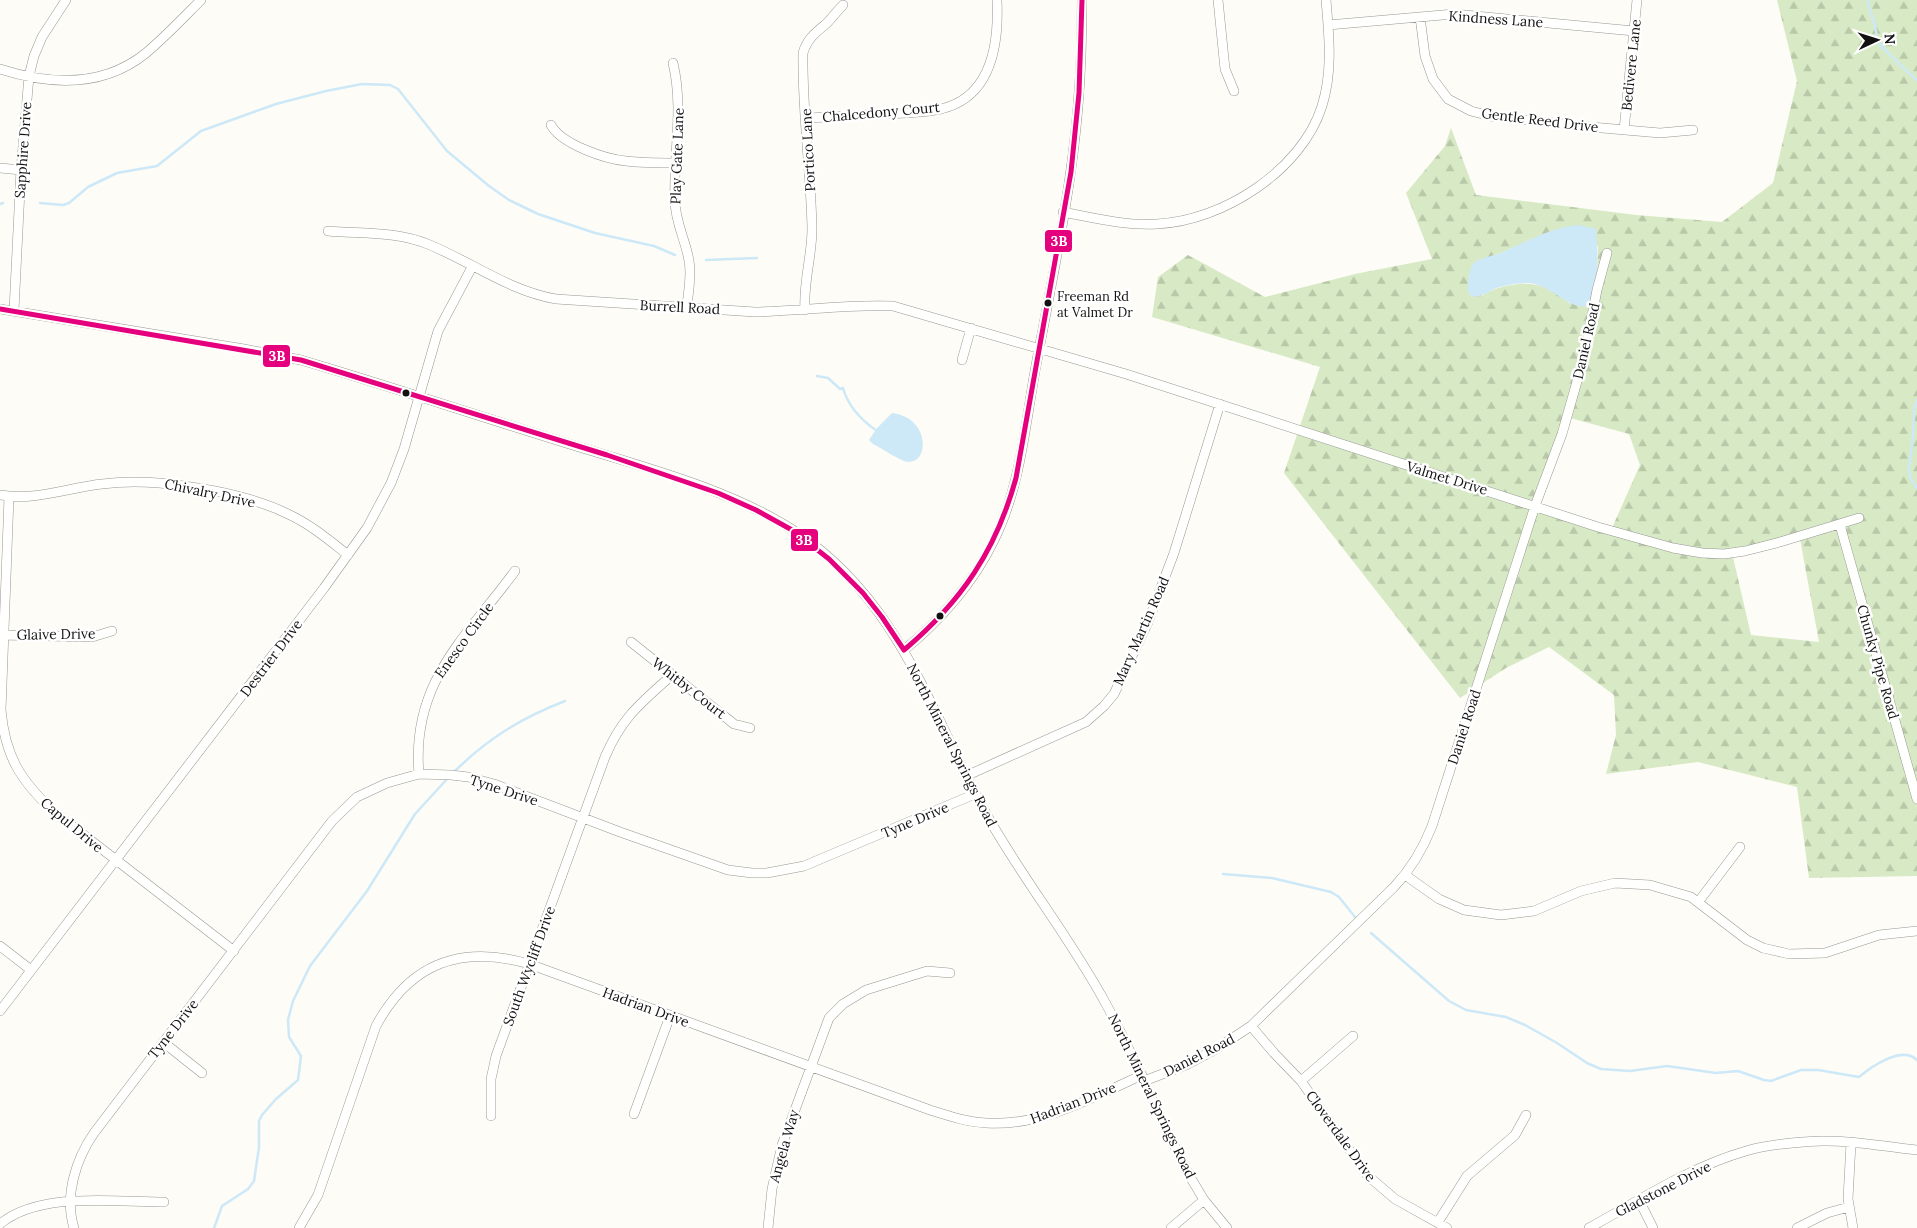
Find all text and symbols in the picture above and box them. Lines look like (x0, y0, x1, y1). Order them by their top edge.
street label: Kindness Lane (1448, 7, 1544, 31)
north arrow (1852, 15, 1902, 65)
street label: Bedivere Lane (1617, 18, 1645, 112)
text: N (1881, 33, 1899, 45)
street label: Chalcedony Court (821, 98, 941, 126)
street label: Sapphire Drive (11, 101, 35, 199)
street label: Gentle Reed Drive (1480, 104, 1600, 136)
street label: Play Gate Lane (666, 107, 688, 205)
street label: Portico Lane (797, 108, 819, 192)
line badge: 3B (1044, 229, 1073, 253)
text: 3B (1050, 232, 1068, 250)
place label: Freeman Rd at Valmet Dr (1057, 288, 1133, 321)
street label: Burrell Road (639, 296, 721, 318)
marker: Freeman Rd at Valmet Dr (1043, 298, 1053, 308)
street label: Daniel Road (1569, 301, 1603, 381)
line badge: 3B (262, 344, 291, 368)
text: 3B (268, 347, 286, 365)
unlabelled marker (401, 388, 411, 398)
street label: Valmet Drive (1403, 457, 1490, 499)
street label: Chivalry Drive (163, 475, 257, 511)
line badge: 3B (790, 528, 819, 552)
text: 3B (795, 531, 813, 549)
street label: Mary Martin Road (1109, 574, 1173, 688)
street label: Enesco Circle (431, 598, 498, 681)
street label: Chunky Pipe Road (1853, 603, 1903, 721)
unlabelled marker (935, 611, 945, 621)
street label: Destrier Drive (236, 615, 306, 700)
street label: Glaive Drive (16, 624, 96, 644)
street label: Whitby Court (648, 653, 730, 723)
street label: North Mineral Springs Road (903, 660, 1001, 830)
street label: Daniel Road (1443, 687, 1485, 767)
street label: Tyne Drive (467, 770, 541, 810)
street label: Capul Drive (37, 794, 107, 857)
street label: Tyne Drive (879, 798, 952, 842)
street label: South Wycliff Drive (499, 903, 559, 1028)
street label: Hadrian Drive (600, 983, 692, 1031)
street label: Tyne Drive (144, 995, 202, 1063)
street label: North Mineral Springs Road (1104, 1011, 1200, 1181)
street label: Daniel Road (1160, 1029, 1238, 1081)
street label: Hadrian Drive (1027, 1078, 1119, 1128)
street label: Cloverdale Drive (1302, 1087, 1380, 1185)
street label: Angela Way (765, 1107, 803, 1186)
street label: Gladstone Drive (1612, 1157, 1714, 1221)

